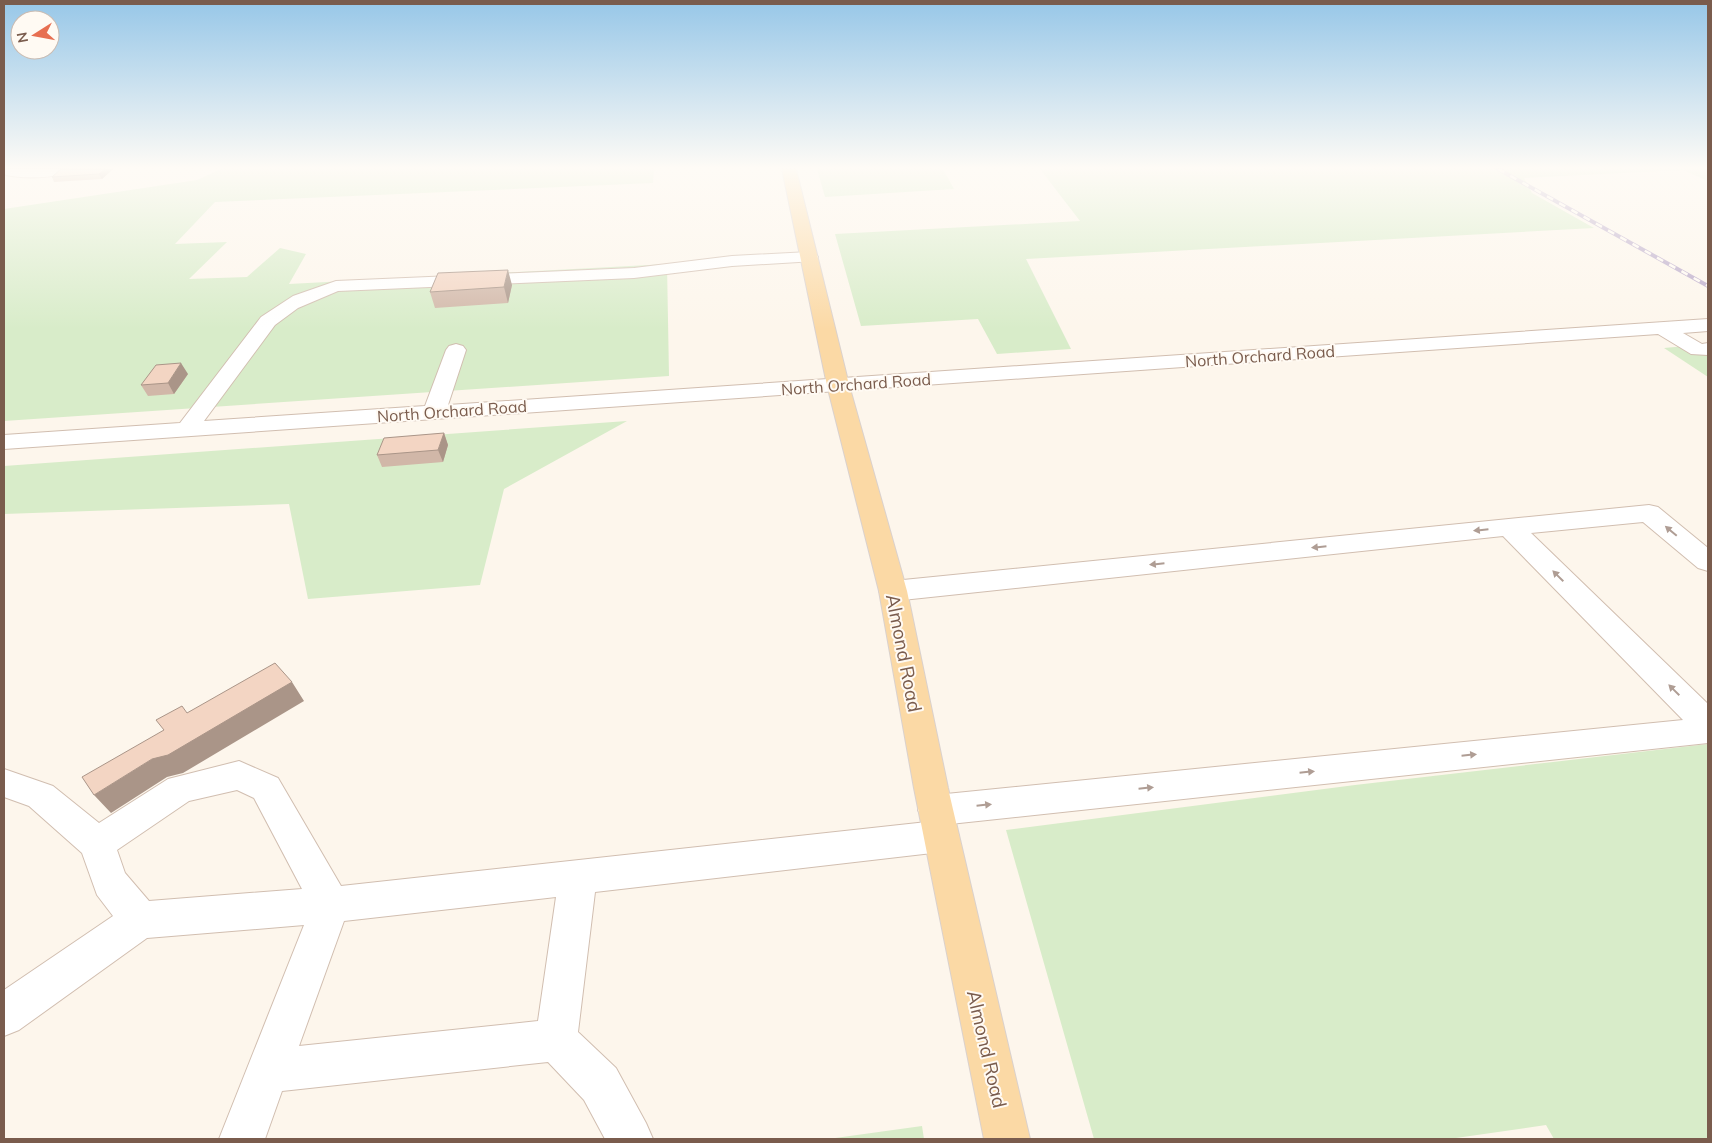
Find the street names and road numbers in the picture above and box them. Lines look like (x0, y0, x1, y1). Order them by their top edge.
street label: North Orchard Road (1184, 341, 1336, 371)
street label: North Orchard Road (780, 369, 932, 399)
street label: North Orchard Road (376, 396, 528, 426)
street label: Almond Road (881, 592, 927, 714)
street label: Almond Road (962, 988, 1012, 1110)

